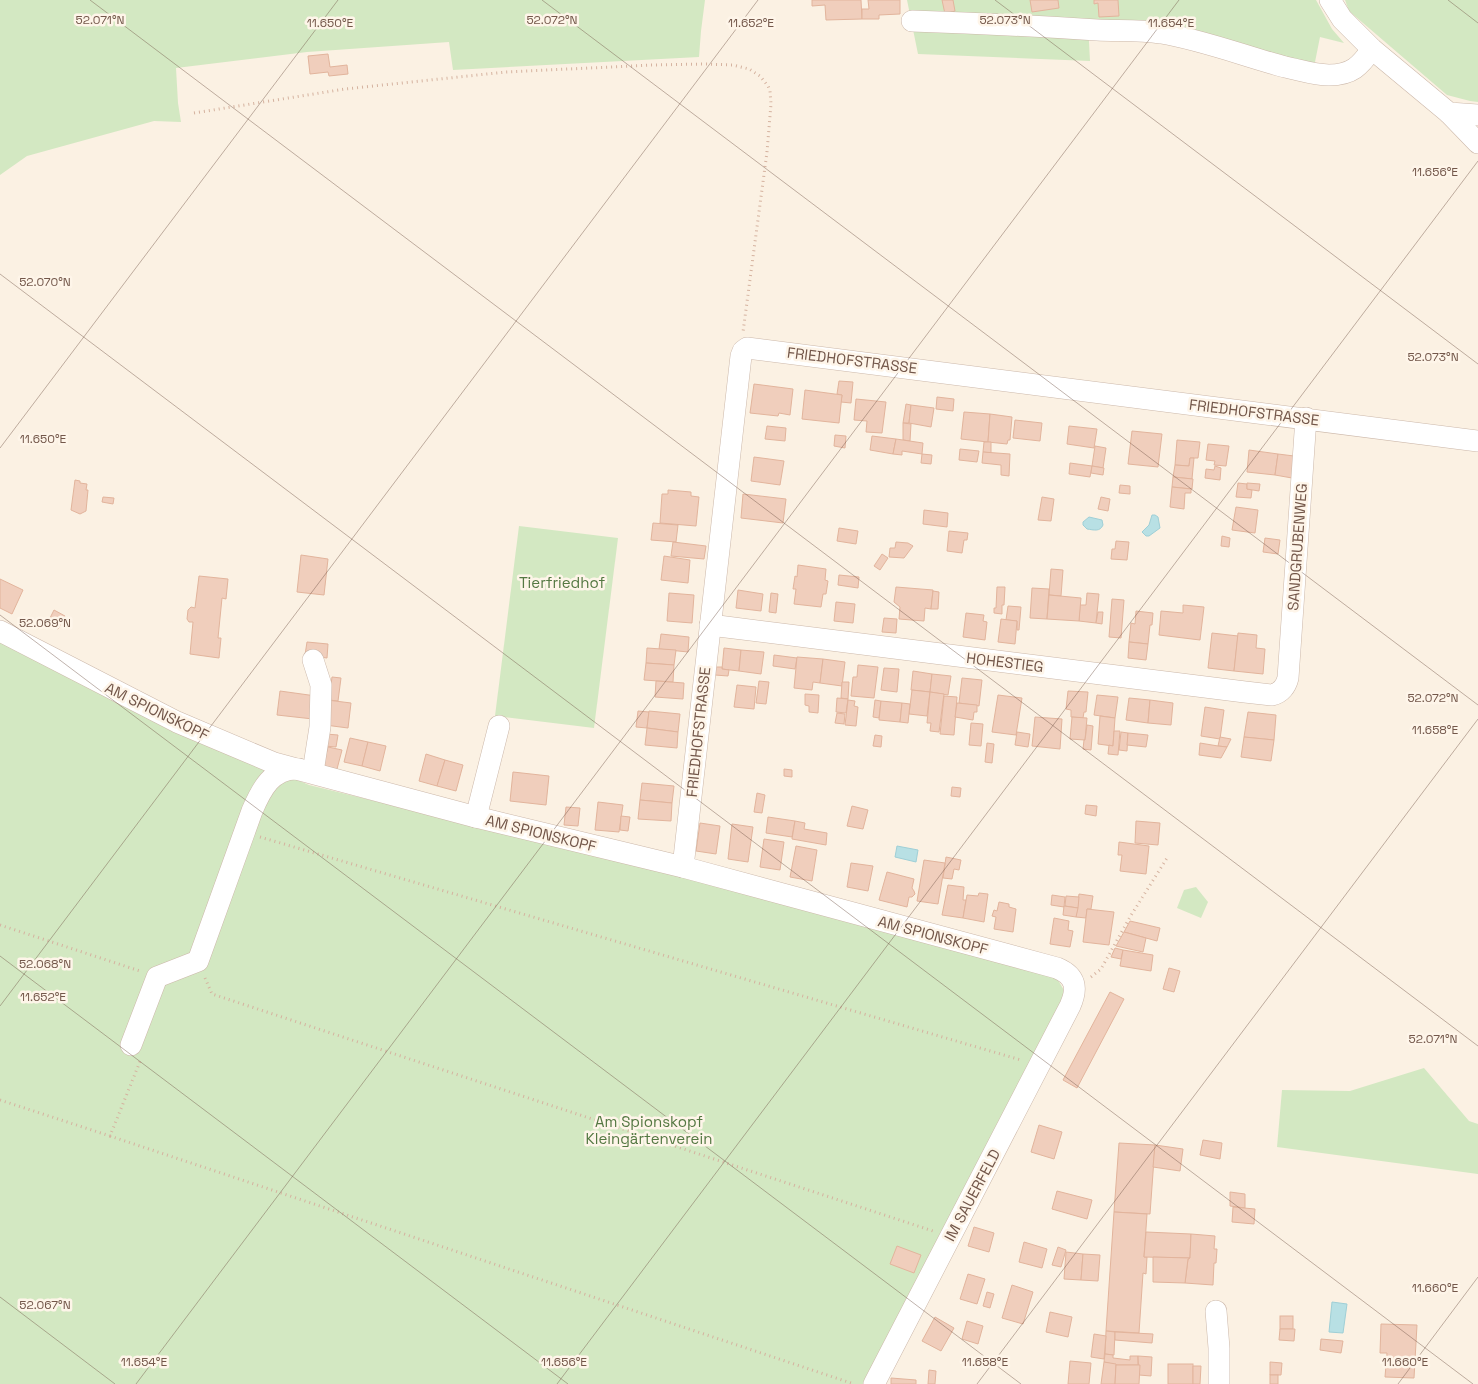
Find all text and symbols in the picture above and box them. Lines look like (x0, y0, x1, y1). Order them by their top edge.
text: 52.071°N (76, 12, 124, 28)
text: 52.072°N (526, 12, 578, 28)
text: 52.073°N (979, 12, 1031, 28)
text: 11.650°E (307, 15, 353, 31)
text: 11.652°E (728, 15, 774, 31)
text: 11.654°E (1148, 15, 1194, 31)
text: 11.656°E (1412, 164, 1458, 180)
text: 52.070°N (19, 274, 71, 290)
street label: FRIEDHOFSTRASSE (786, 343, 918, 377)
text: 52.073°N (1407, 349, 1459, 365)
street label: FRIEDHOFSTRASSE (1188, 395, 1320, 429)
text: 11.650°E (20, 431, 66, 447)
street label: SANDGRUBENWEG (1283, 483, 1311, 611)
park label: Tierfriedhof (519, 573, 605, 592)
text: 52.069°N (19, 615, 71, 631)
street label: HOHESTIEG (965, 648, 1045, 676)
street label: FRIEDHOFSTRASSE (682, 666, 714, 798)
street label: AM SPIONSKOPF (102, 678, 212, 744)
text: 52.072°N (1407, 690, 1459, 706)
text: 11.658°E (1412, 722, 1458, 738)
street label: AM SPIONSKOPF (484, 810, 598, 856)
street label: AM SPIONSKOPF (876, 911, 990, 959)
text: 52.068°N (19, 956, 71, 972)
text: 11.652°E (20, 989, 66, 1005)
text: 52.071°N (1409, 1031, 1457, 1047)
park label: Am Spionskopf Kleingärtenverein (586, 1112, 712, 1148)
street label: IM SAUERFELD (940, 1146, 1004, 1244)
text: 11.660°E (1412, 1280, 1459, 1296)
text: 52.067°N (19, 1297, 71, 1313)
text: 11.654°E (121, 1354, 167, 1370)
text: 11.656°E (541, 1354, 587, 1370)
text: 11.658°E (962, 1354, 1008, 1370)
text: 11.660°E (1382, 1354, 1429, 1370)

